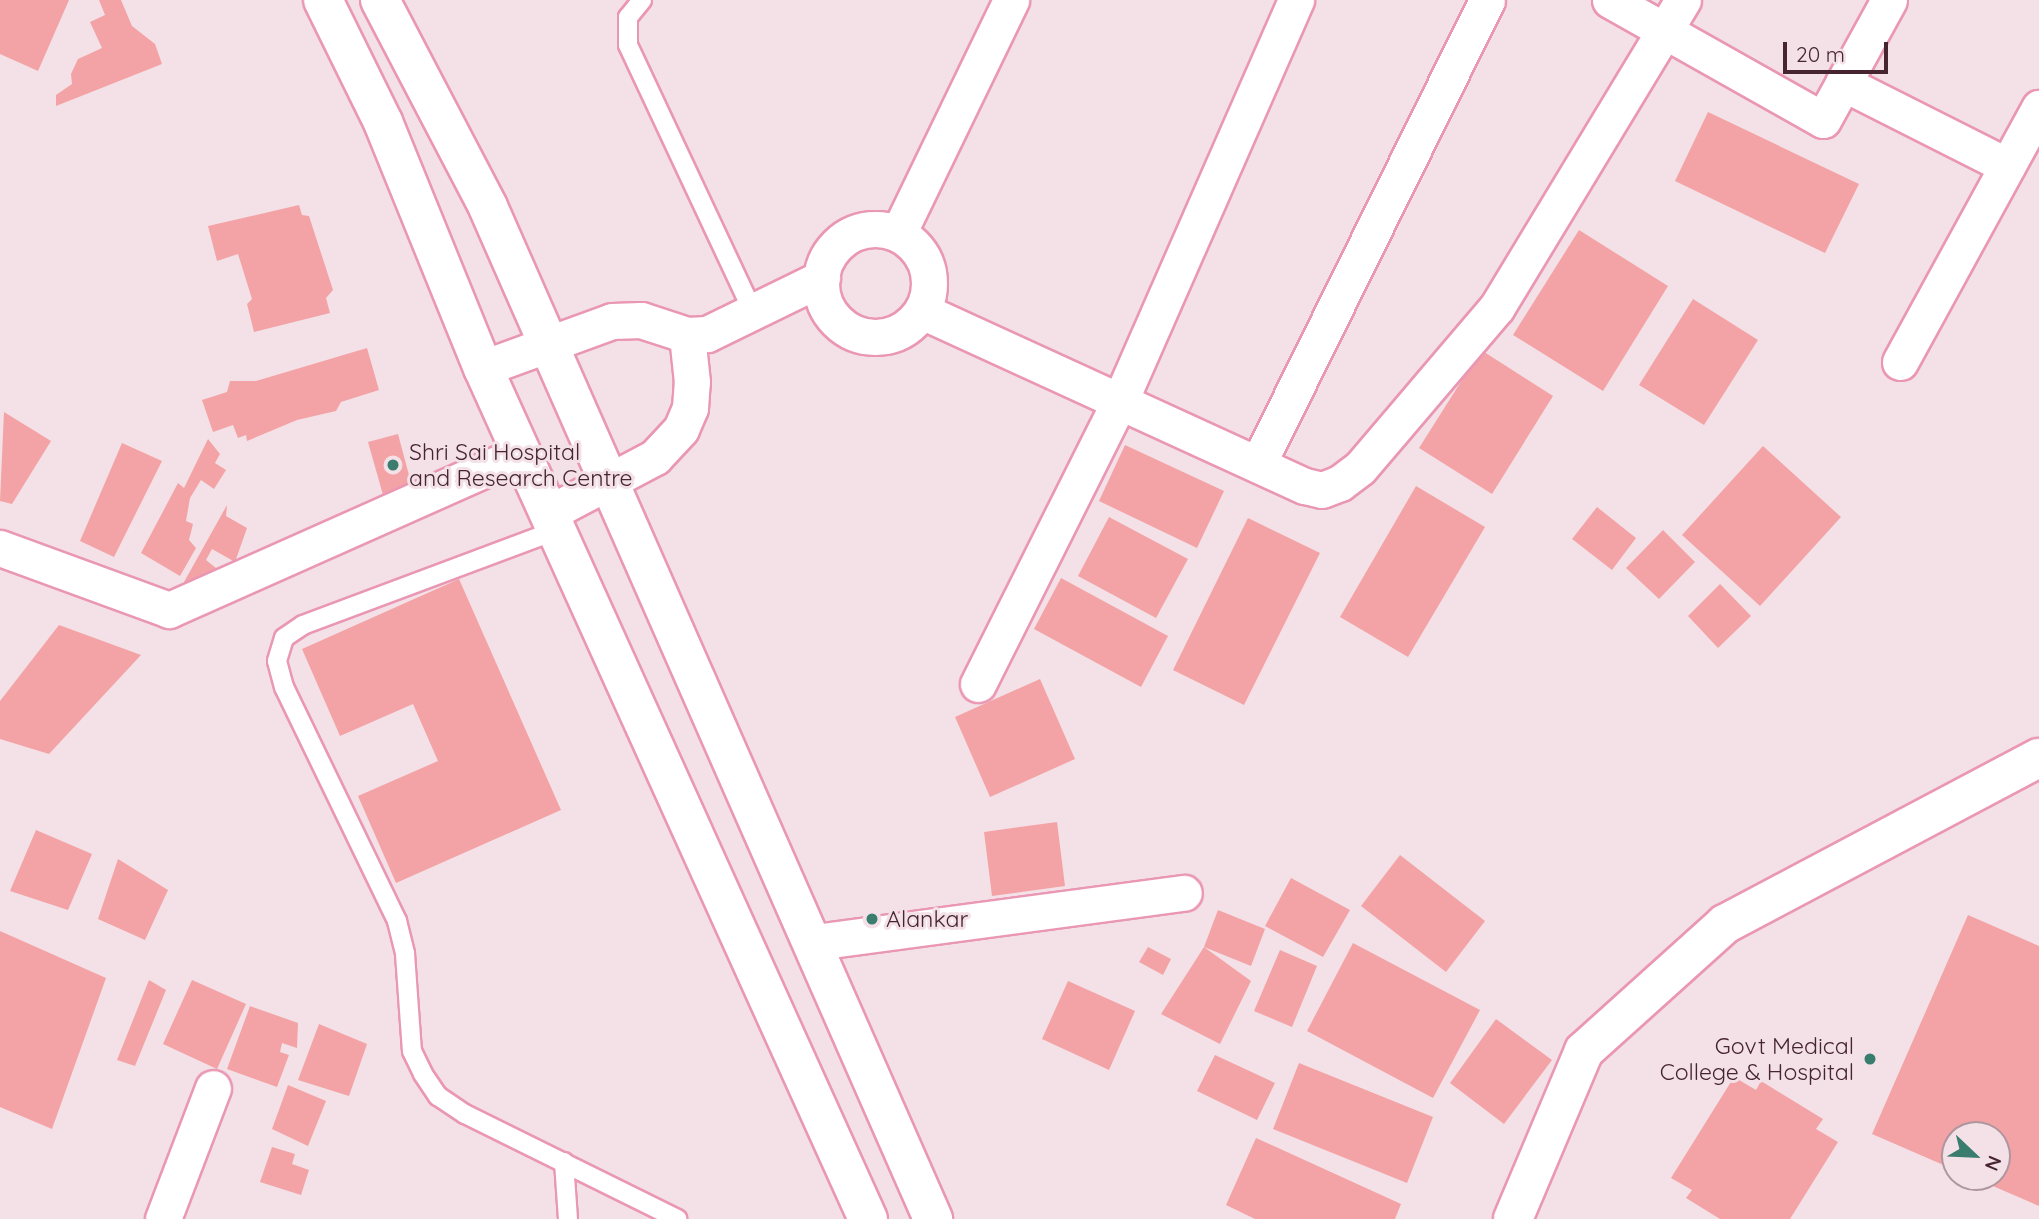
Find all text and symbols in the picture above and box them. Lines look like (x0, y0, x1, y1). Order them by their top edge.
scale bar (1787, 28, 1892, 72)
text: 20 m (1796, 41, 1845, 67)
place label: Shri Sai Hospital and Research Centre (409, 438, 633, 492)
marker: Shri Sai Hospital and Research Centre (383, 455, 403, 475)
place label: Alankar (886, 905, 968, 933)
marker: Alankar (864, 911, 880, 927)
place label: Govt Medical College & Hospital (1660, 1032, 1854, 1086)
marker: Govt Medical College & Hospital (1860, 1049, 1880, 1069)
north arrow (1941, 1121, 2011, 1191)
text: N (1980, 1152, 2007, 1175)

